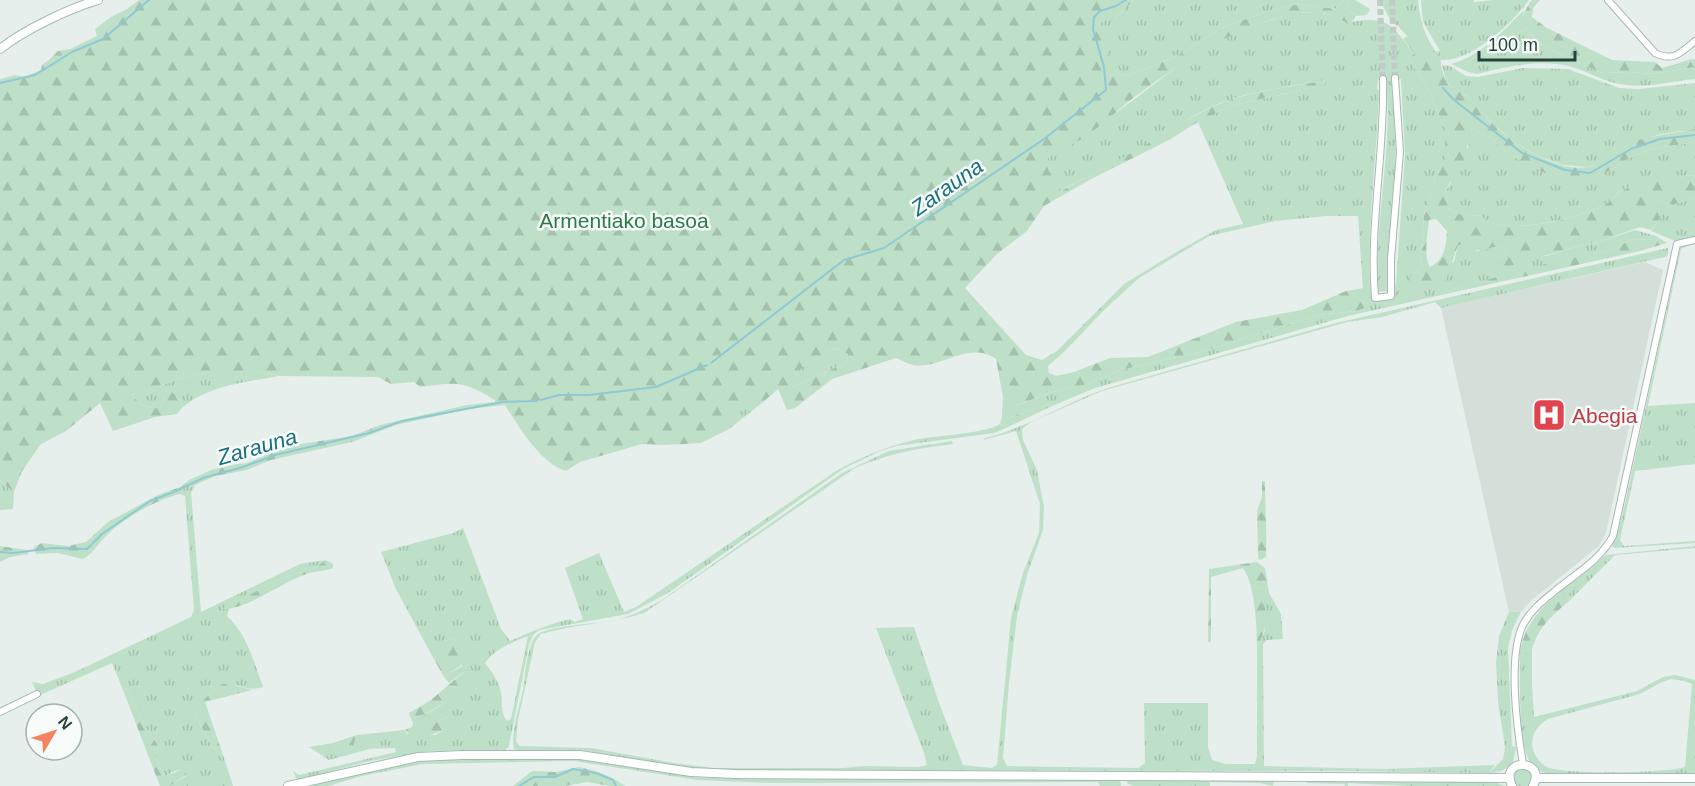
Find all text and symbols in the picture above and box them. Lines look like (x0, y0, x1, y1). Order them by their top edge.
scale bar (1479, 24, 1575, 62)
text: 100 m (1488, 35, 1538, 55)
water label: Zarauna (905, 153, 988, 221)
park label: Armentiako basoa (539, 209, 709, 232)
hospital icon: Abegia (1531, 397, 1567, 433)
place label: Abegia (1572, 404, 1638, 427)
water label: Zarauna (213, 424, 300, 471)
north arrow (24, 702, 84, 762)
text: N (55, 713, 76, 733)

